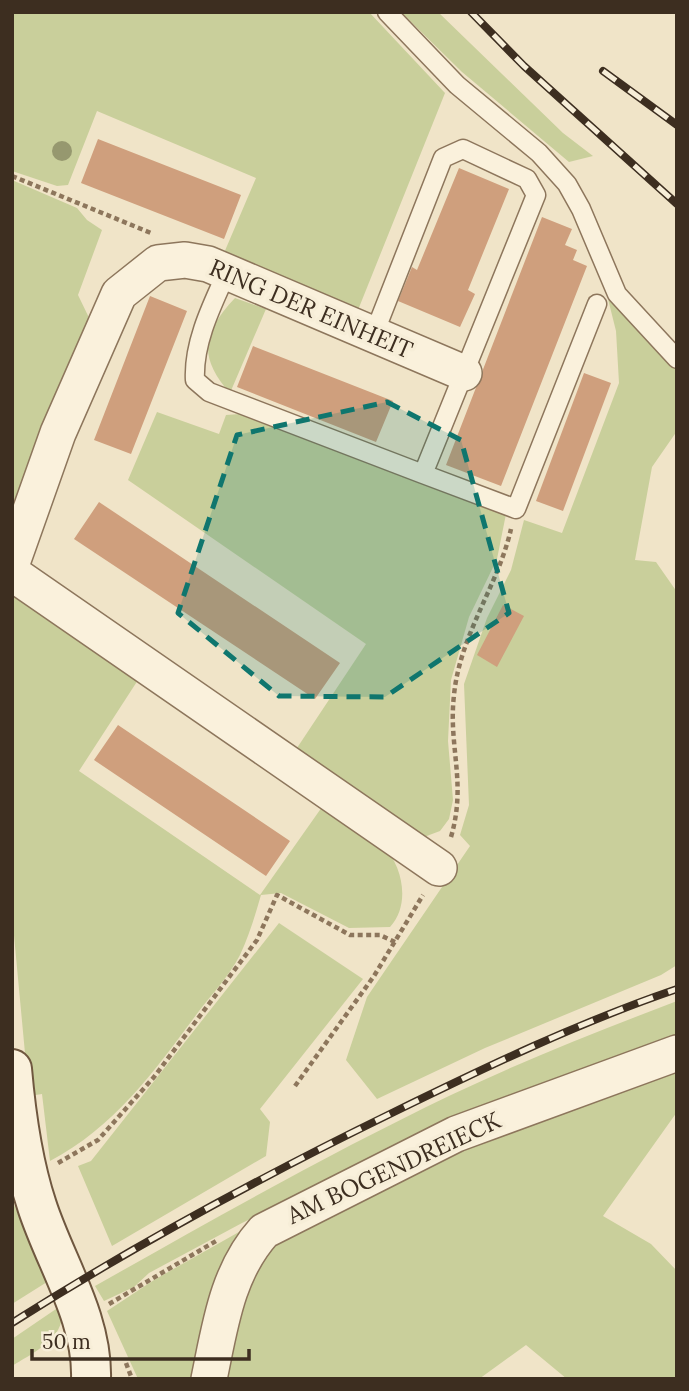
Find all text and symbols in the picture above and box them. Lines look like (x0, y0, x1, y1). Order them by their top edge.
street label: RING DER EINHEIT (205, 252, 418, 365)
street label: AM BOGENDREIECK (281, 1104, 506, 1231)
scale bar (32, 1318, 248, 1362)
text: 50 m (42, 1328, 91, 1355)

